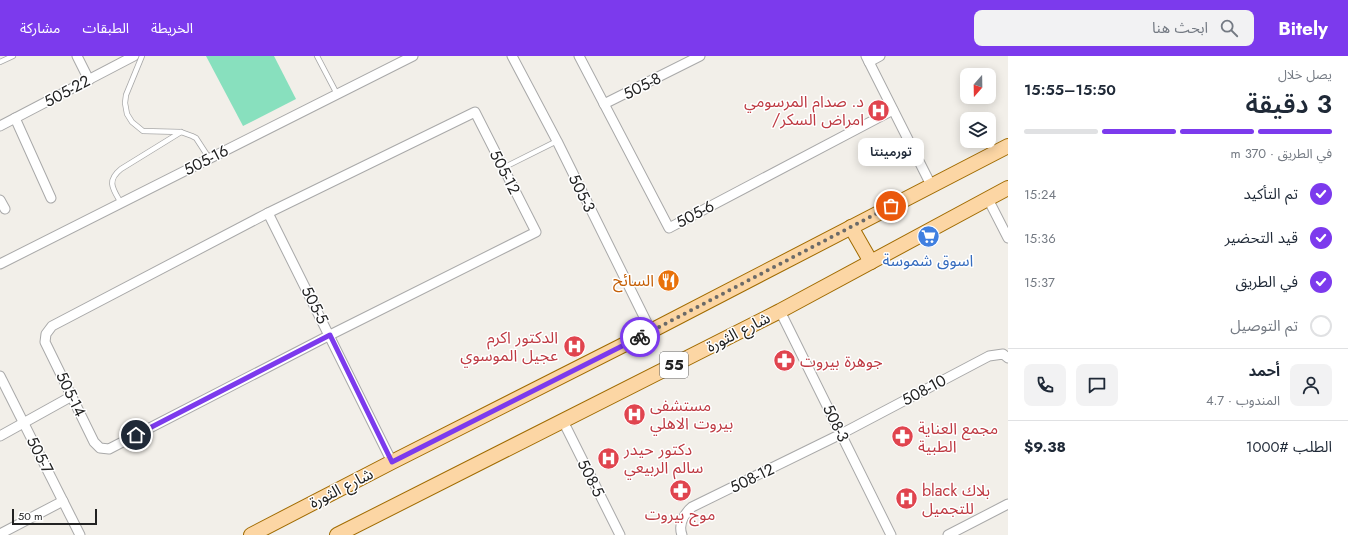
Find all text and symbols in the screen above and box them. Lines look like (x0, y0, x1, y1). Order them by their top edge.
search box (974, 10, 1254, 46)
text: Bitely (1278, 15, 1328, 42)
text: ابحث هنا (1152, 17, 1208, 39)
icon: search (1218, 17, 1240, 39)
text: مشاركة (20, 18, 60, 38)
text: الطبقات (82, 18, 129, 38)
text: الخريطة (151, 18, 193, 38)
text: يصل خلال (1278, 65, 1332, 84)
street label: 505-8 (619, 67, 665, 105)
north arrow (960, 68, 996, 104)
map controls (960, 68, 996, 148)
street label: 505-22 (40, 69, 94, 113)
text: 15:50–15:55 (1024, 79, 1116, 101)
text: 3 دقيقة (1246, 85, 1332, 123)
place label: د. صدام المرسومي /امراض السكر (744, 90, 864, 131)
hospital icon: د. صدام المرسومي /امراض السكر (866, 97, 892, 123)
button: layers (960, 112, 996, 148)
callout: تورمينتا (858, 138, 924, 166)
street label: 505-16 (180, 139, 232, 181)
text: تورمينتا (870, 142, 912, 161)
text: في الطريق · 370 m (1231, 144, 1332, 163)
street label: 505-12 (484, 146, 526, 198)
street label: 505-3 (563, 170, 601, 216)
text: تم التأكيد (1243, 183, 1298, 205)
icon: check (1310, 183, 1332, 205)
text: 15:24 (1024, 185, 1056, 204)
pin (874, 189, 908, 223)
street label: 505-6 (672, 194, 718, 234)
icon: bag (880, 195, 902, 217)
supermarket icon: اسوق شموسة (915, 223, 941, 249)
text: قيد التحضير (1225, 227, 1298, 249)
icon: check (1310, 227, 1332, 249)
text: 15:36 (1024, 229, 1056, 248)
place label: اسوق شموسة (883, 249, 973, 272)
restaurant icon: السائح (656, 267, 682, 293)
place label: السائح (613, 269, 654, 293)
text: في الطريق (1236, 271, 1298, 293)
icon: check (1310, 271, 1332, 293)
text: 15:37 (1024, 273, 1055, 292)
street label: 505-5 (296, 282, 334, 328)
street label: شارع الثورة (702, 306, 774, 359)
text: تم التوصيل (1230, 315, 1298, 337)
courier (620, 317, 660, 357)
place label: الدكتور اكرم عجيل الموسوي (460, 326, 558, 367)
icon: bike (629, 326, 651, 348)
hospital icon: الدكتور اكرم عجيل الموسوي (561, 333, 587, 359)
pharmacy icon: جوهرة بيروت (771, 348, 797, 374)
place label: جوهرة بيروت (800, 350, 883, 373)
road number: 55 (660, 352, 688, 378)
text: أحمد (1249, 360, 1280, 382)
button: phone (1024, 364, 1066, 406)
button: chat (1076, 364, 1118, 406)
button: person (1290, 364, 1332, 406)
street label: 505-14 (50, 368, 92, 420)
street label: 508-10 (898, 369, 950, 411)
text: المندوب · 4.7 (1206, 391, 1280, 410)
place label: مستشفى بيروت الاهلي (650, 394, 733, 435)
street label: 508-3 (817, 400, 855, 446)
hospital icon: مستشفى بيروت الاهلي (621, 401, 647, 427)
place label: مجمع العناية الطبية (918, 417, 998, 458)
pin (119, 418, 153, 452)
icon: home (125, 424, 147, 446)
pharmacy icon: مجمع العناية الطبية (890, 424, 916, 450)
street label: 505-7 (21, 432, 59, 478)
text: $9.38 (1024, 436, 1066, 458)
text: الطلب #1000 (1246, 436, 1332, 458)
place label: دكتور حيدر سالم الربيعي (623, 438, 703, 480)
hospital icon: دكتور حيدر سالم الربيعي (595, 445, 621, 471)
street label: 508-5 (572, 455, 610, 501)
street label: 508-12 (726, 457, 778, 499)
street label: شارع الثورة (305, 462, 377, 515)
pharmacy icon: موج بيروت (667, 478, 693, 504)
place label: black بلاك للتجميل (922, 479, 990, 520)
hospital icon: black بلاك للتجميل (894, 486, 920, 512)
place label: موج بيروت (645, 503, 715, 527)
scale bar (12, 507, 97, 526)
text: 50 m (18, 508, 43, 524)

